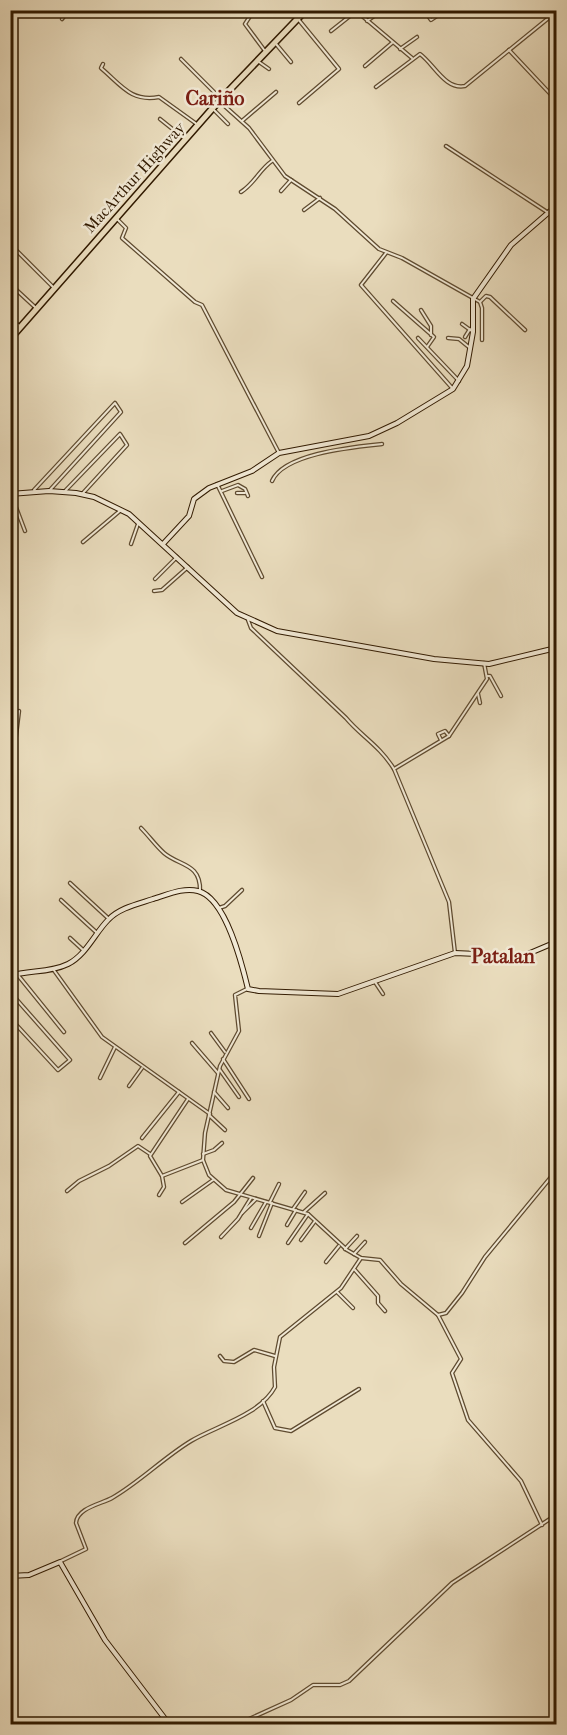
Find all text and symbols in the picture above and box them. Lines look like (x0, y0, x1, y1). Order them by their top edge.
district label: Cariño (186, 87, 244, 110)
street label: MacArthur Highway (80, 118, 189, 236)
district label: Patalan (471, 945, 535, 968)

